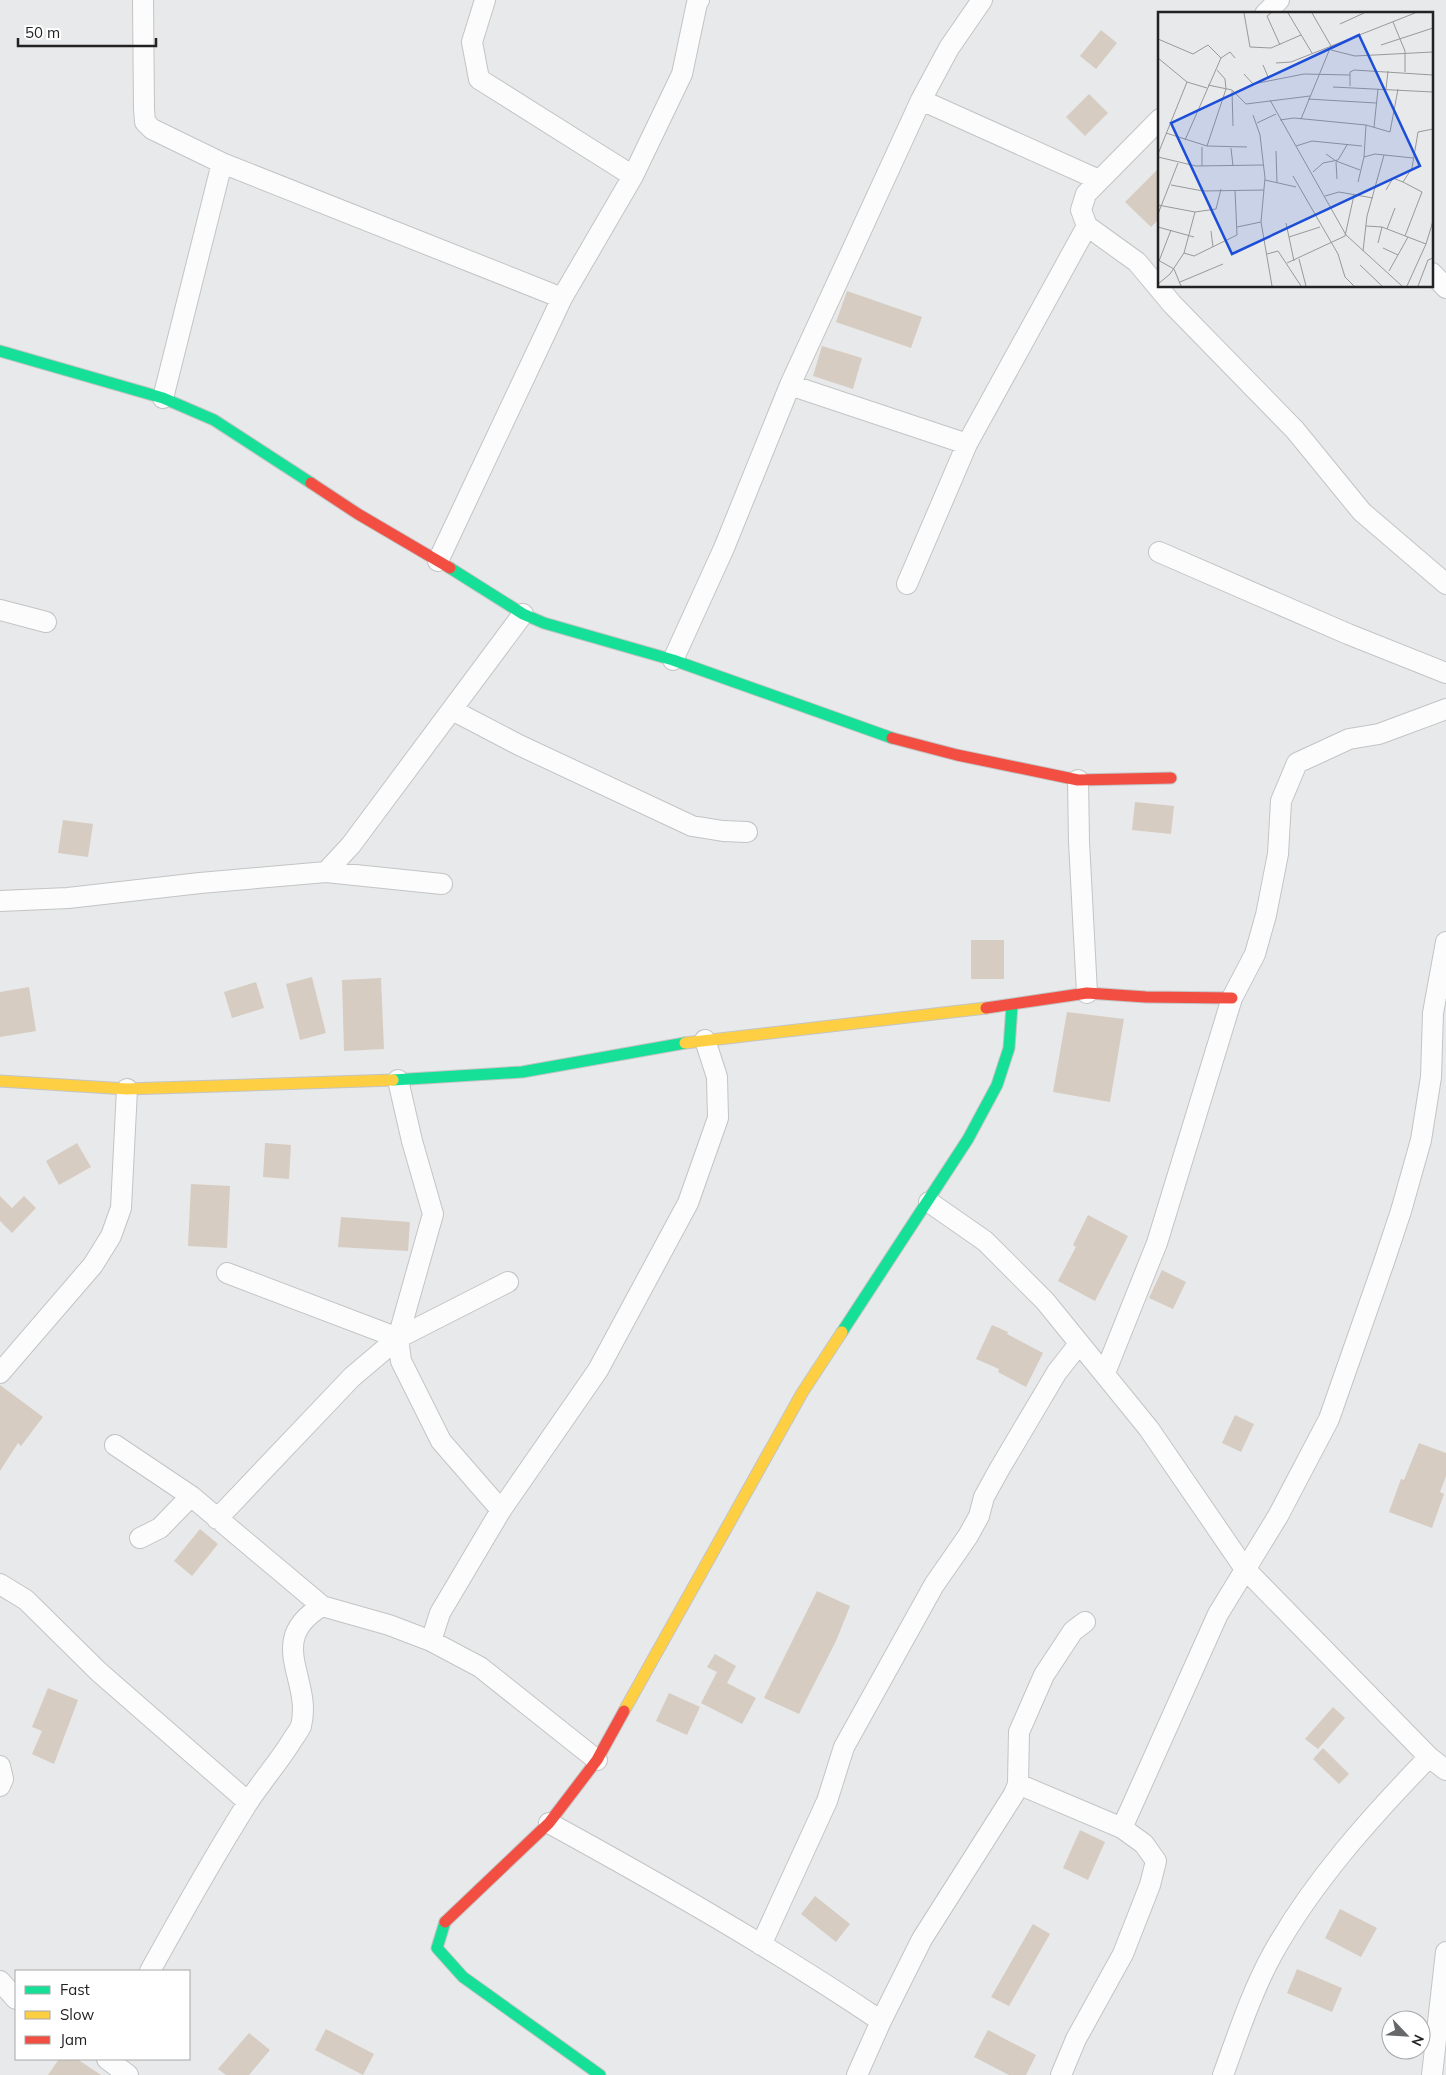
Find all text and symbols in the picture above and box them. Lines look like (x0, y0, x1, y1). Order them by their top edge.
inset map (1158, 12, 1434, 288)
scale bar (18, 15, 155, 47)
text: 50 m (25, 23, 60, 42)
legend (15, 1970, 190, 2060)
text: Fast (60, 1980, 90, 1999)
text: Slow (60, 2005, 94, 2024)
north arrow (1381, 2010, 1431, 2060)
text: Jam (60, 2030, 87, 2049)
text: N (1407, 2032, 1428, 2049)

